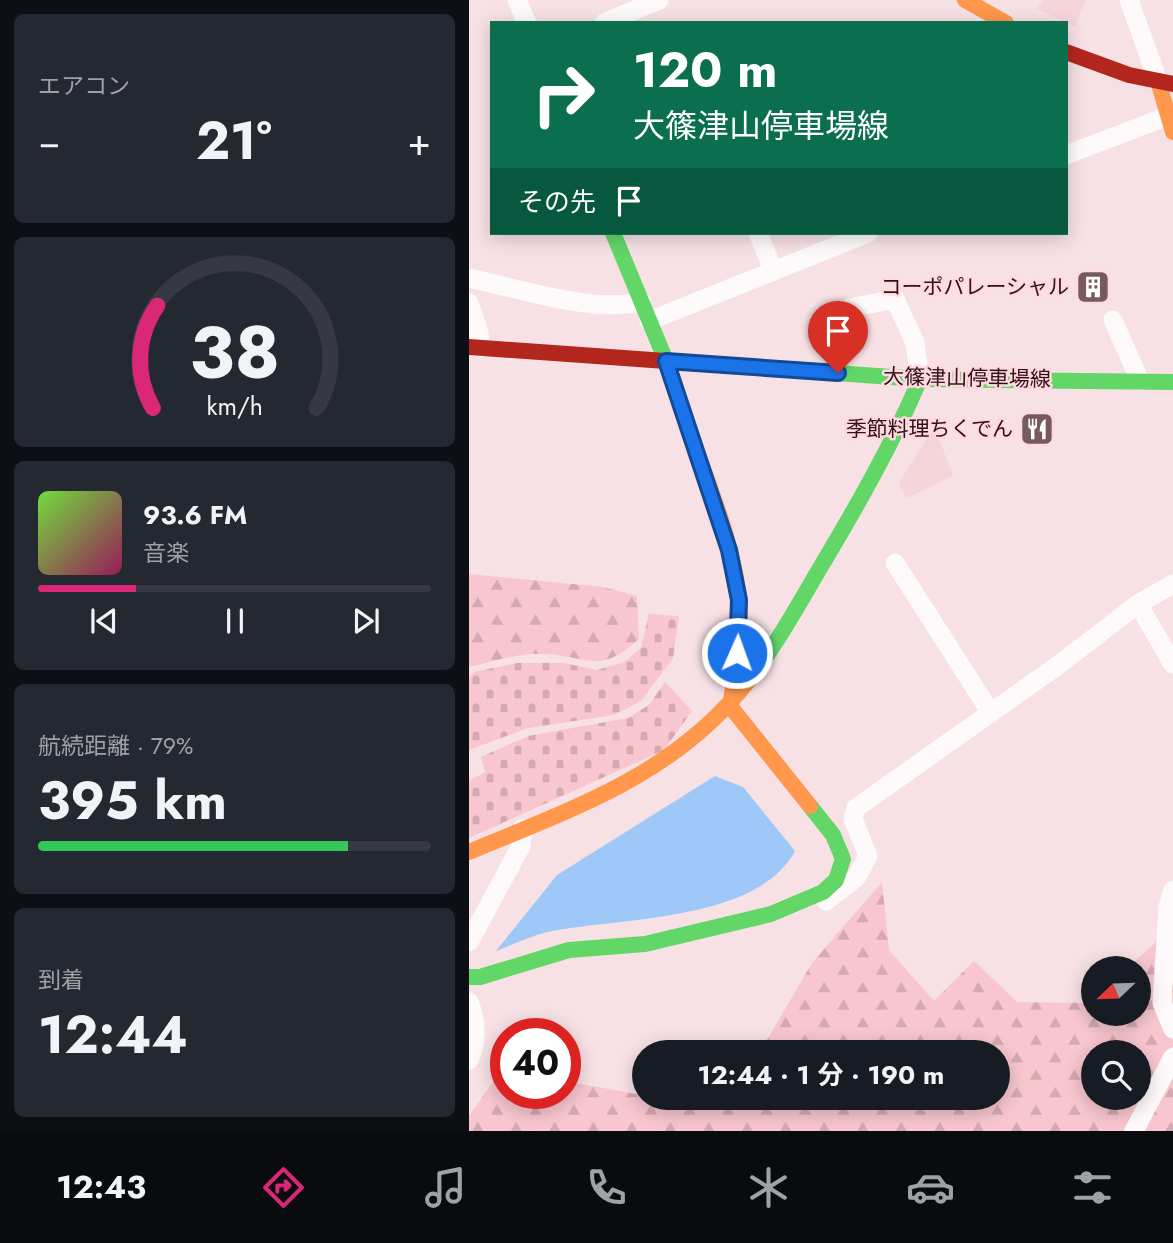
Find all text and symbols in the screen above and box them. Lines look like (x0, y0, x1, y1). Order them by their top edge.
text: 120 m (633, 35, 777, 105)
icon: right (518, 49, 609, 140)
text: エアコン (38, 69, 130, 103)
text: 21° (196, 103, 272, 179)
text: 大篠津山停車場線 (633, 103, 889, 149)
text: − (38, 114, 60, 169)
text: + (408, 114, 431, 169)
icon: arrive (610, 182, 648, 220)
text: その先 (518, 183, 596, 221)
building icon: コーポパレーシャル (1074, 268, 1112, 306)
place label: コーポパレーシャル (880, 272, 1069, 302)
text: 38 (189, 301, 280, 406)
pin (808, 301, 868, 373)
icon: arrive (819, 312, 857, 350)
street label: 大篠津山停車場線 (883, 362, 1051, 394)
text: km/h (206, 388, 263, 424)
restaurant icon: 季節料理ちくでん (1018, 410, 1056, 448)
place label: 季節料理ちくでん (846, 414, 1013, 444)
text: 93.6 FM (143, 496, 247, 534)
text: 音楽 (143, 536, 189, 570)
icon: previous (85, 602, 123, 640)
icon: pause (216, 602, 254, 640)
icon: next (347, 602, 385, 640)
position arrow (700, 616, 774, 690)
text: 航続距離 · 79% (38, 729, 193, 763)
text: 395 km (38, 763, 227, 839)
north arrow (1081, 956, 1151, 1026)
map controls (1081, 956, 1151, 1110)
text: 到着 (38, 963, 84, 997)
text: 12:44 (38, 997, 188, 1073)
speed limit sign: 40 (490, 1018, 581, 1109)
button: search (1081, 1040, 1151, 1110)
text: 12:44 · 1 分 · 190 m (698, 1056, 944, 1094)
icon: directions (259, 1163, 308, 1212)
icon: music (421, 1163, 470, 1212)
icon: phone (582, 1163, 631, 1212)
icon: climate (744, 1163, 793, 1212)
icon: car (906, 1163, 955, 1212)
icon: filters (1068, 1163, 1117, 1212)
text: 12:43 (56, 1164, 146, 1210)

